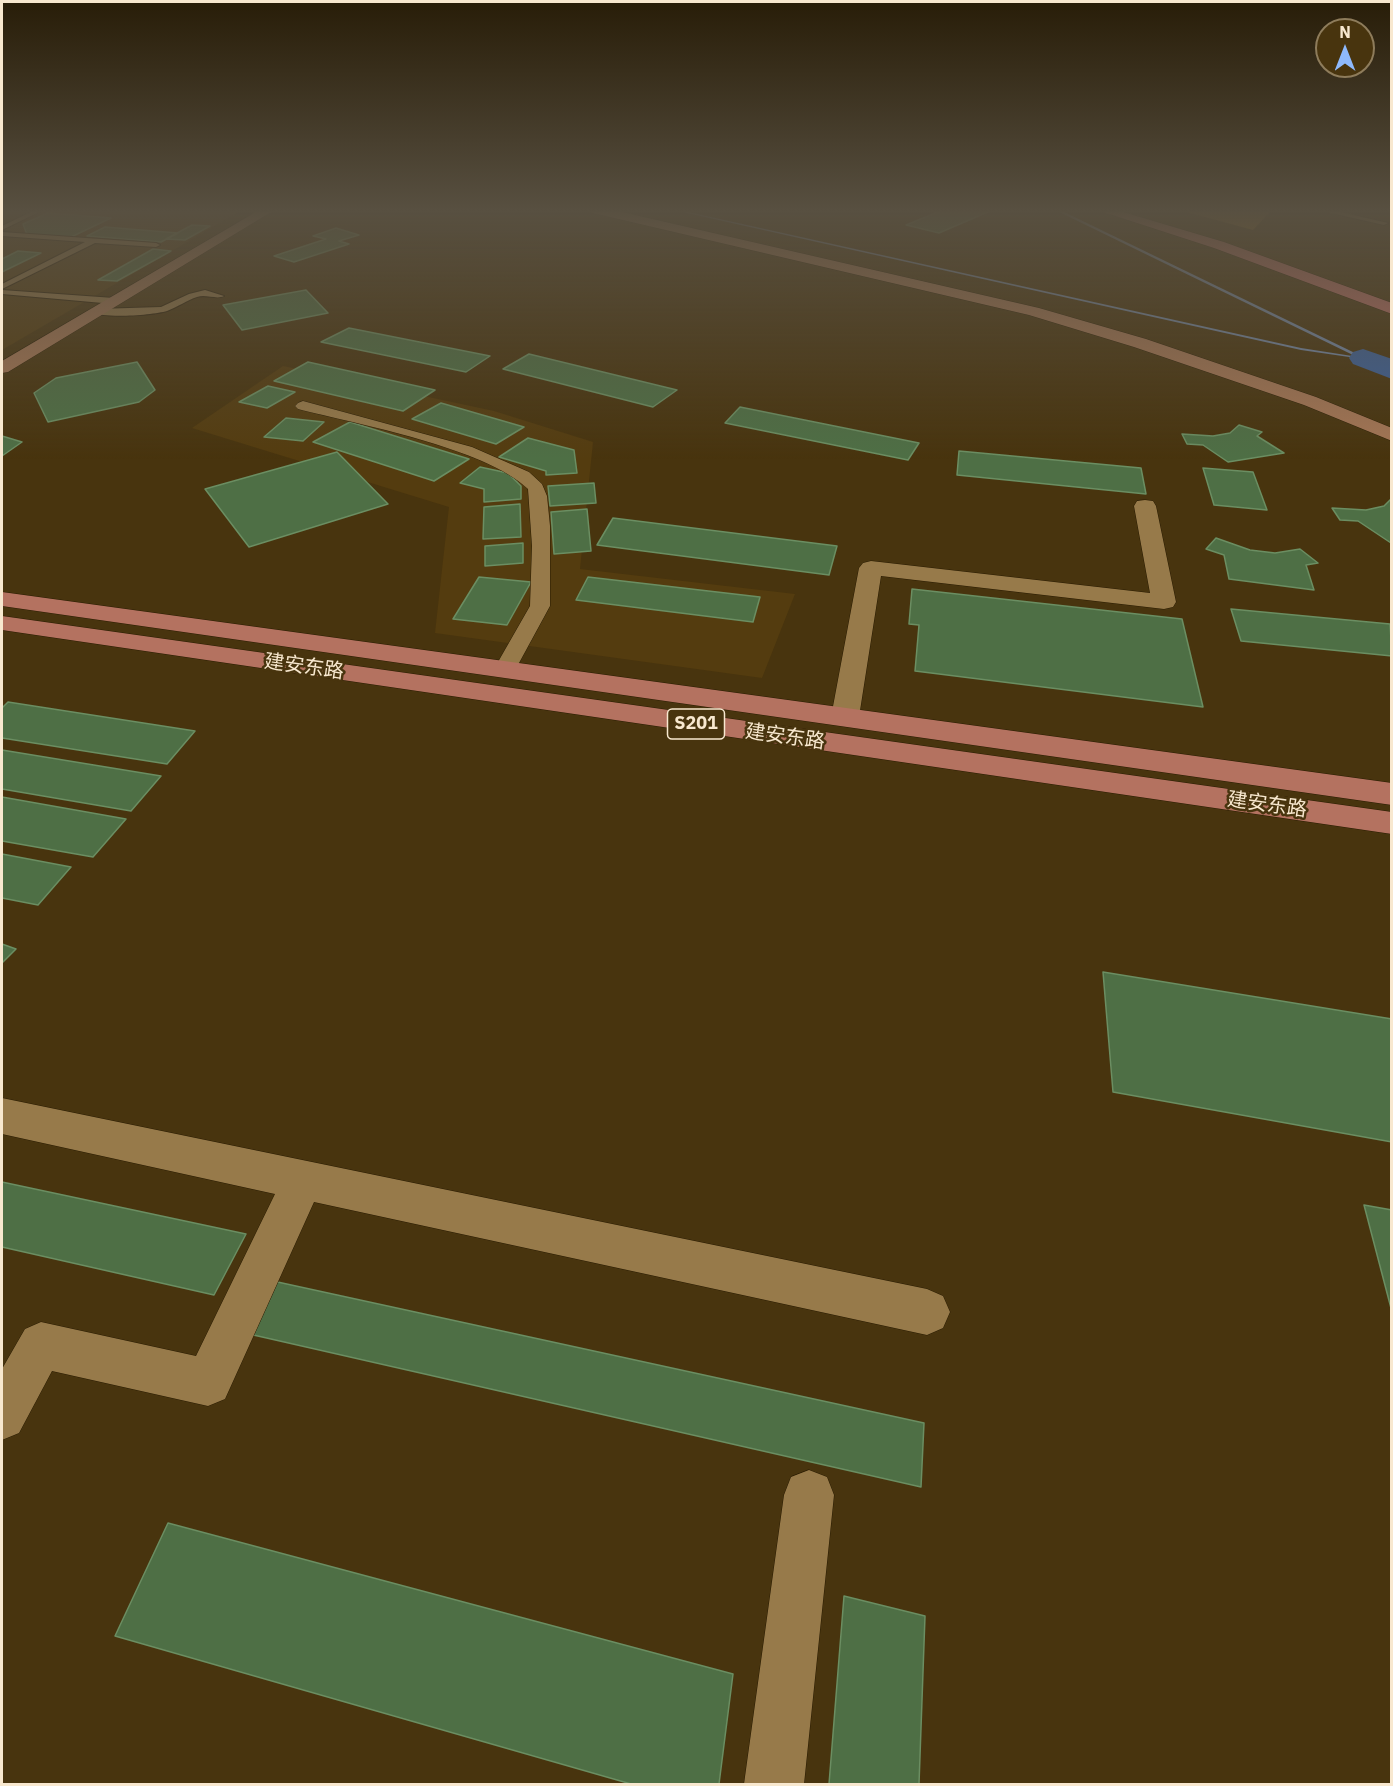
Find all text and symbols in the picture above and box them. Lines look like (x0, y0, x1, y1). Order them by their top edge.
north arrow (1315, 18, 1375, 78)
text: N (1339, 22, 1351, 42)
street label: 建安东路 (263, 650, 345, 684)
road number: S201 (668, 709, 724, 739)
street label: 建安东路 (744, 720, 826, 754)
street label: 建安东路 (1226, 788, 1308, 822)

